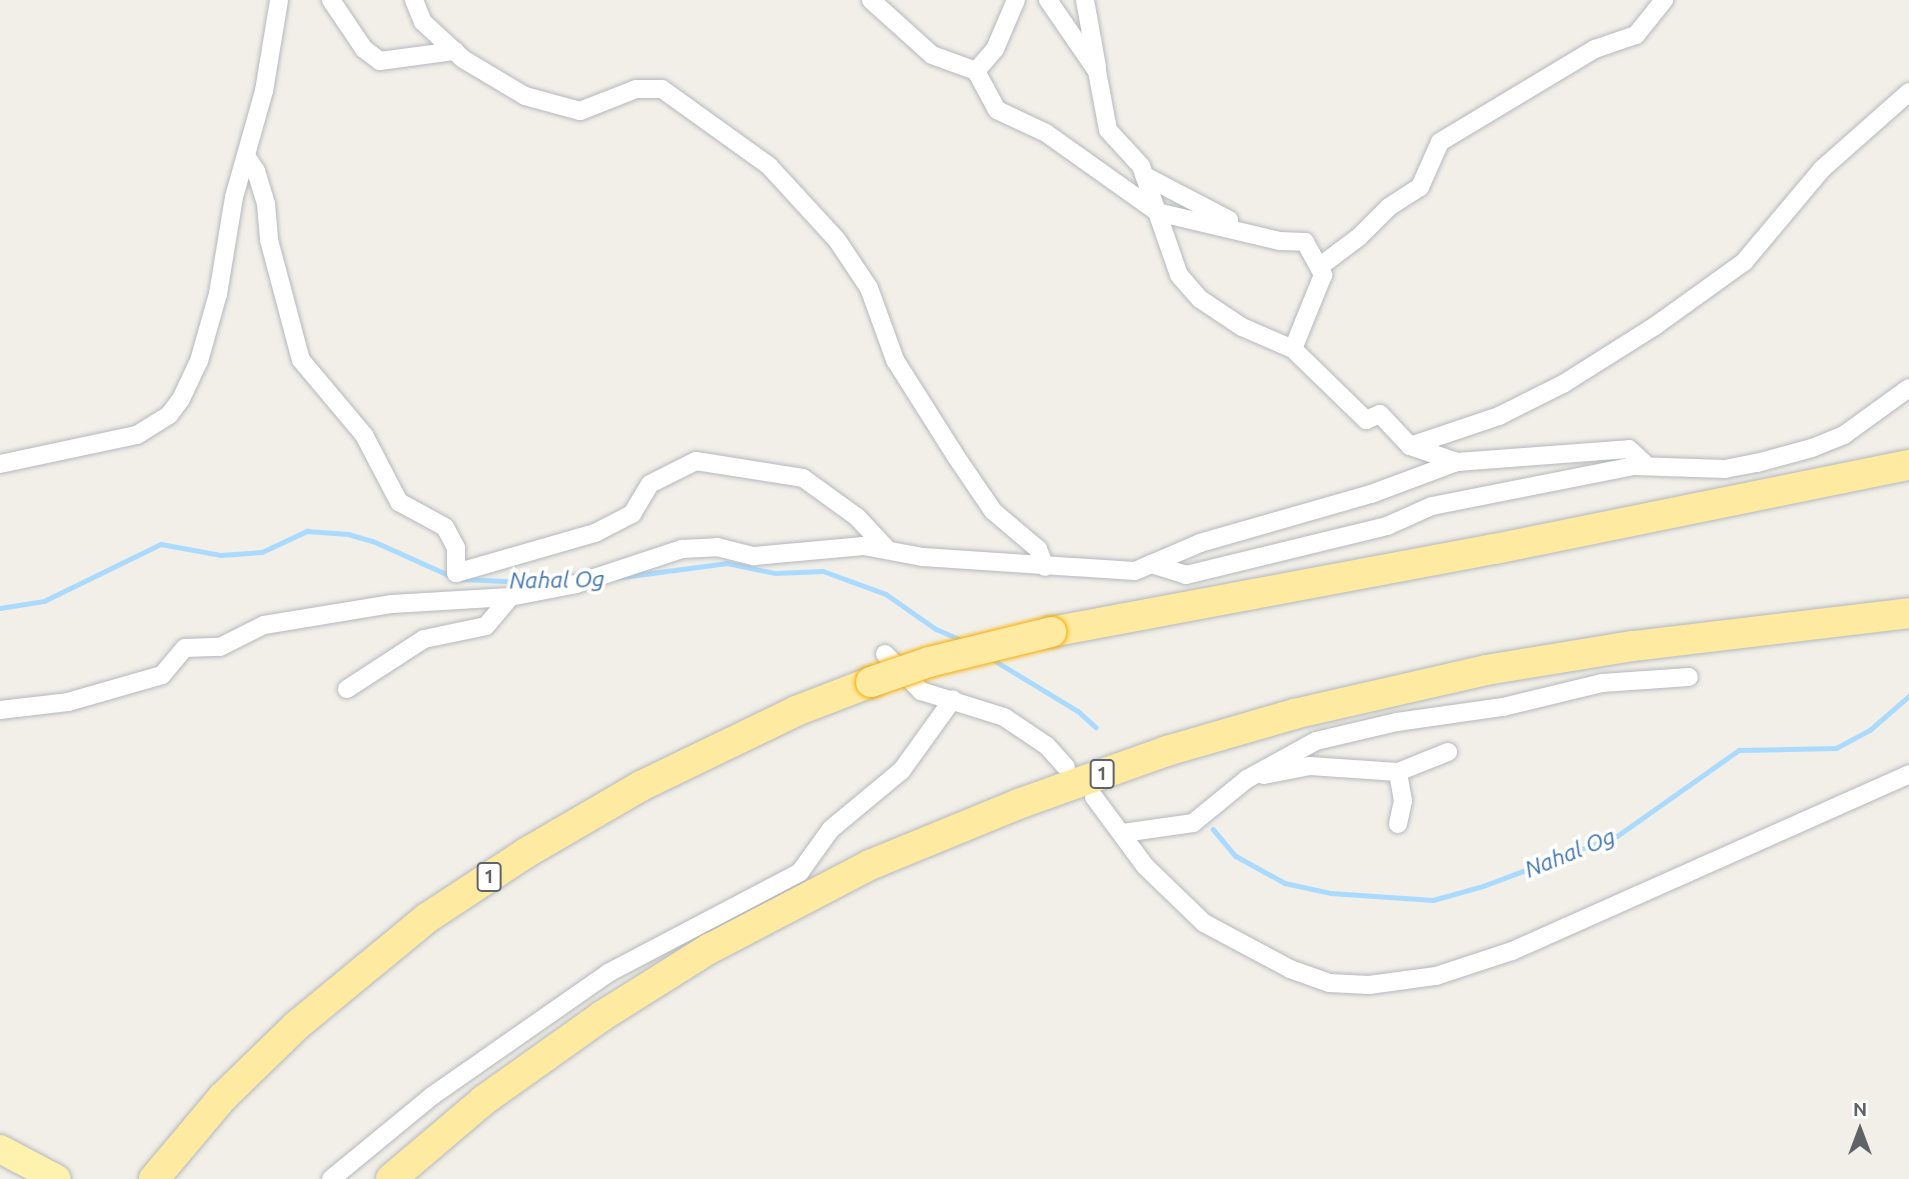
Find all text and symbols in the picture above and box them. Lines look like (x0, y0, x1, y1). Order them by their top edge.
water label: Nahal Og (509, 565, 605, 595)
road number: 1 (1088, 758, 1116, 790)
water label: Nahal Og (1521, 822, 1619, 884)
road number: 1 (475, 862, 503, 892)
north arrow (1825, 1095, 1895, 1165)
text: N (1853, 1098, 1867, 1120)

